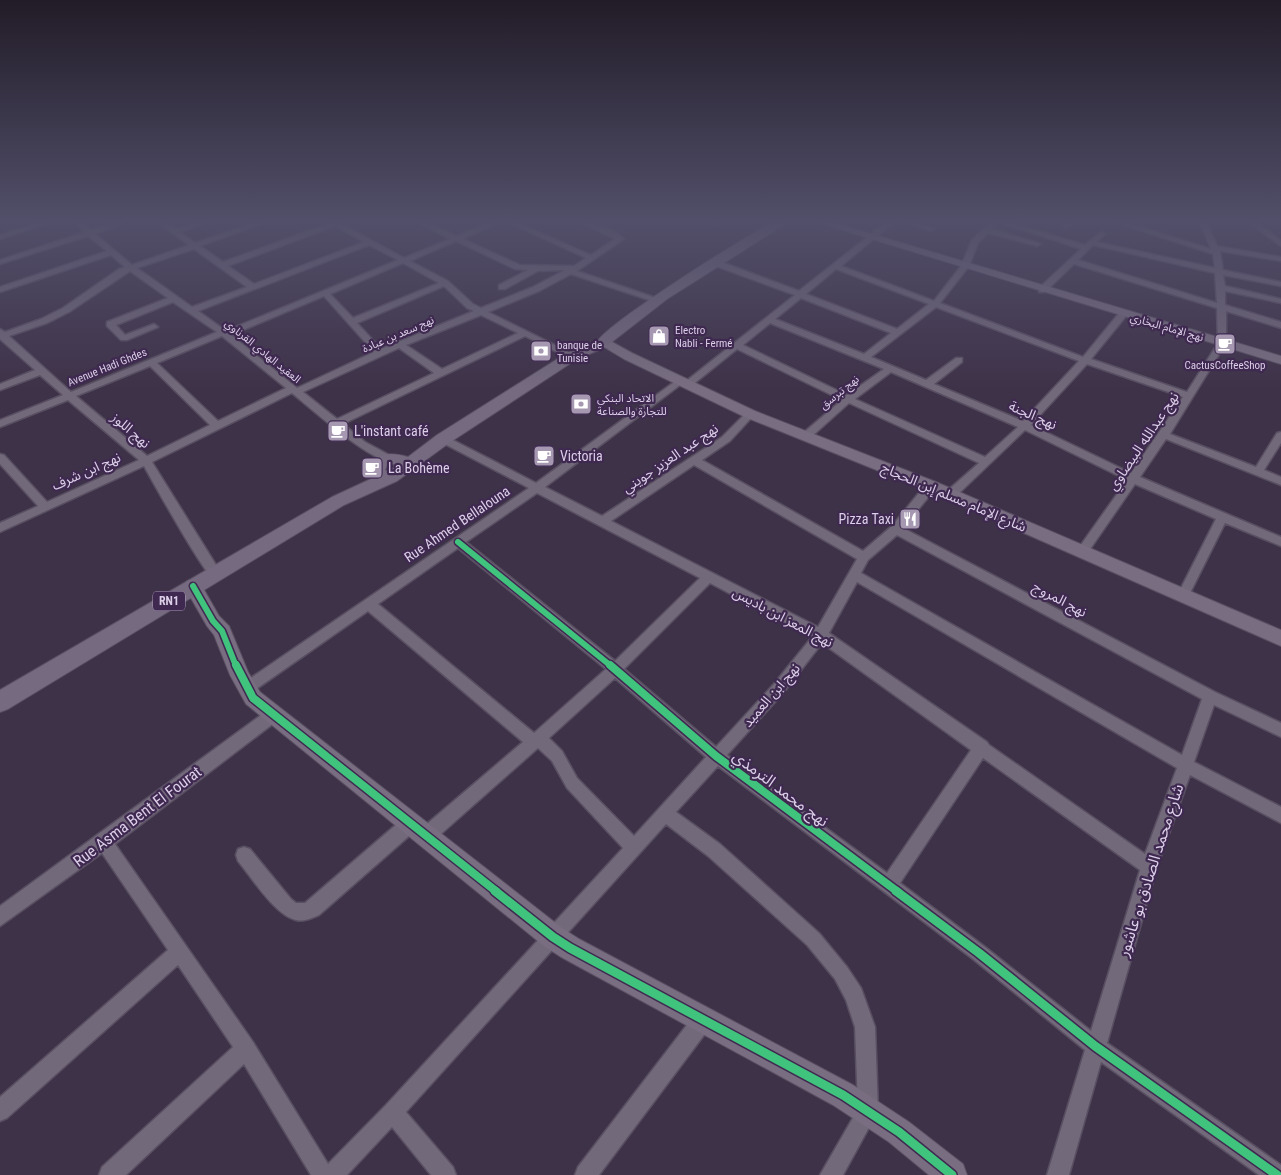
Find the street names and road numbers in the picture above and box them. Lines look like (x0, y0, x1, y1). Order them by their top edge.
street label: نهج الإمام البخاري (1128, 311, 1205, 347)
street label: نهج سعد بن عبادة (360, 313, 436, 356)
street label: العقيد الهادي القرناوي (220, 317, 303, 388)
street label: Avenue Hadi Ghdes (66, 346, 149, 389)
street label: نهج تبرسق (817, 373, 862, 413)
street label: نهج عبدالله البيضاوي (1104, 389, 1185, 495)
street label: نهج الجنة (1005, 397, 1060, 435)
street label: نهج اللوز (106, 408, 154, 454)
street label: نهج عبد العزيز جويني (619, 420, 723, 499)
street label: نهج ابن شرف (49, 449, 124, 496)
street label: شارع اﻹمام مسلم إبن الحجاج (878, 459, 1029, 538)
street label: Rue Ahmed Bellalouna (401, 483, 513, 565)
street label: نهج المروج (1029, 578, 1090, 623)
street label: نهج المعز ابن باديس (729, 584, 836, 653)
road number: RN1 (153, 592, 185, 610)
street label: نهج ابن العميد (739, 660, 805, 732)
street label: نهج محمد الترمذي (727, 746, 832, 833)
street label: Rue Asma Bent El Fourat (70, 762, 205, 871)
street label: شارع محمد الصادق بو عاشور (1113, 781, 1190, 961)

